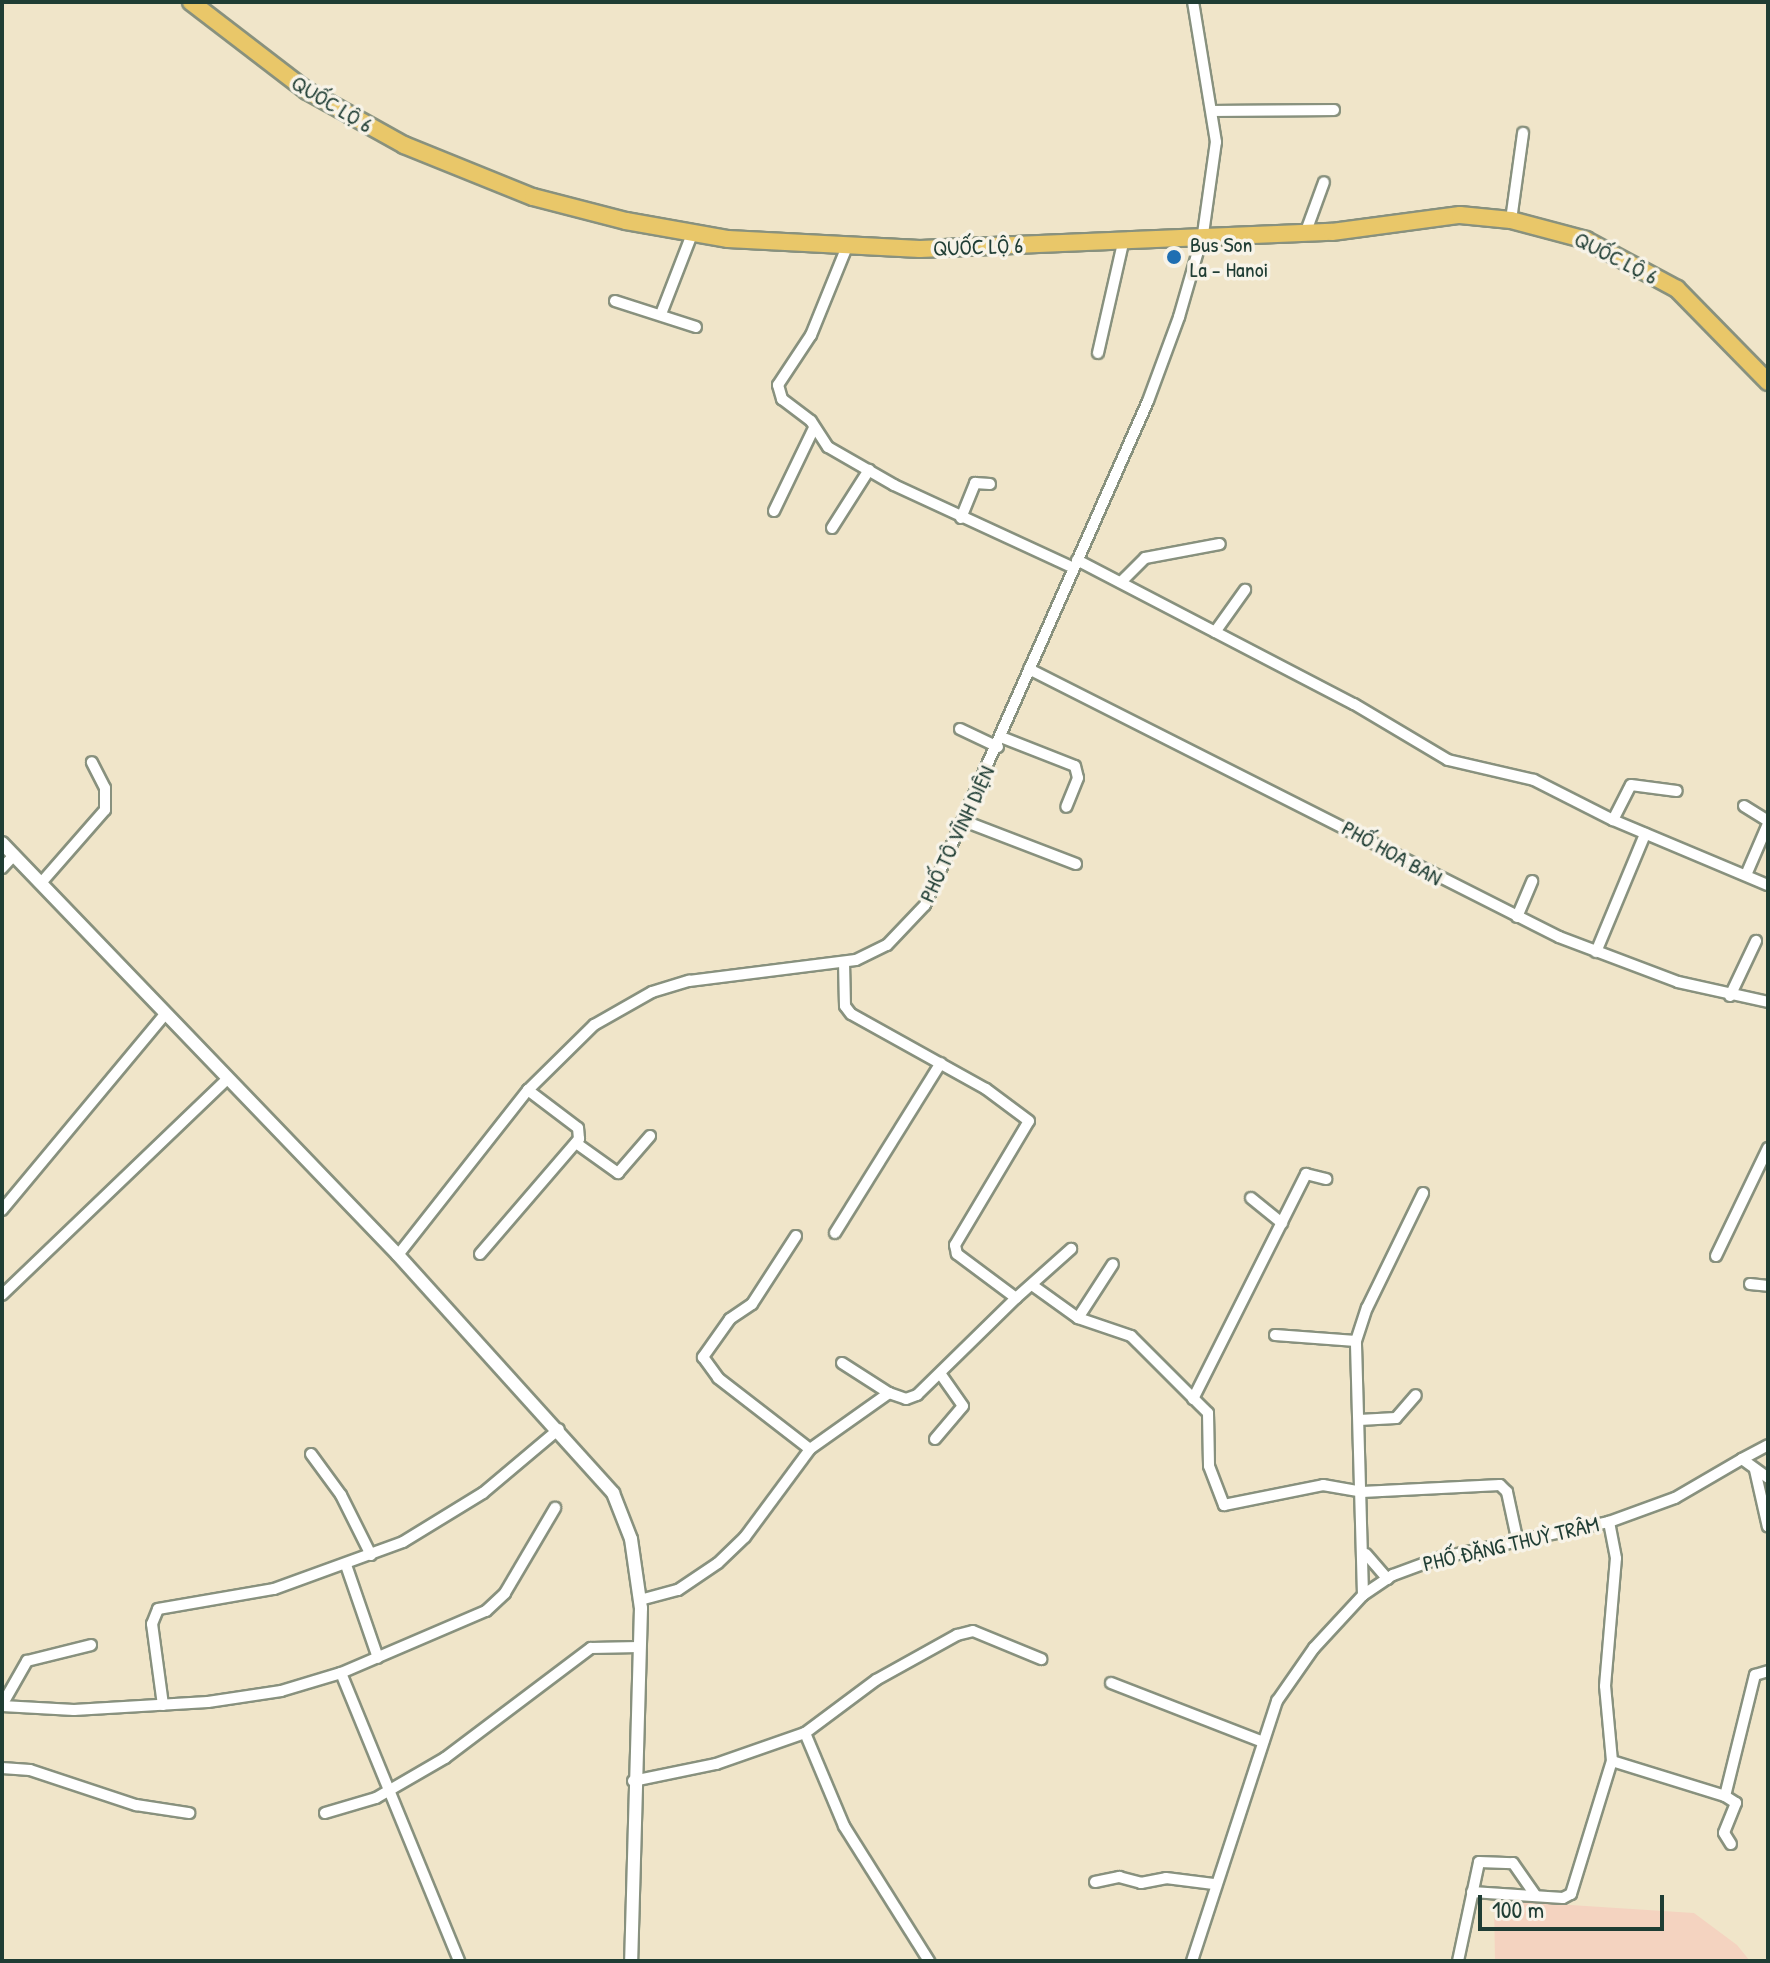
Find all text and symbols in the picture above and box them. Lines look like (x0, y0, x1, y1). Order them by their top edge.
street label: QUỐC LỘ 6 (287, 69, 377, 139)
street label: QUỐC LỘ 6 (1570, 226, 1662, 290)
place label: Bus Son La - Hanoi (1190, 231, 1268, 282)
street label: QUỐC LỘ 6 (933, 232, 1023, 262)
marker: Bus Son La - Hanoi (1165, 248, 1183, 266)
street label: PHỐ TÔ VĨNH DIỆN (914, 762, 1000, 906)
street label: PHỐ HOA BAN (1337, 815, 1447, 891)
street label: PHỐ ĐẶNG THUỲ TRÂM (1420, 1511, 1602, 1577)
scale bar (1482, 1879, 1668, 1929)
text: 100 m (1492, 1893, 1544, 1925)

